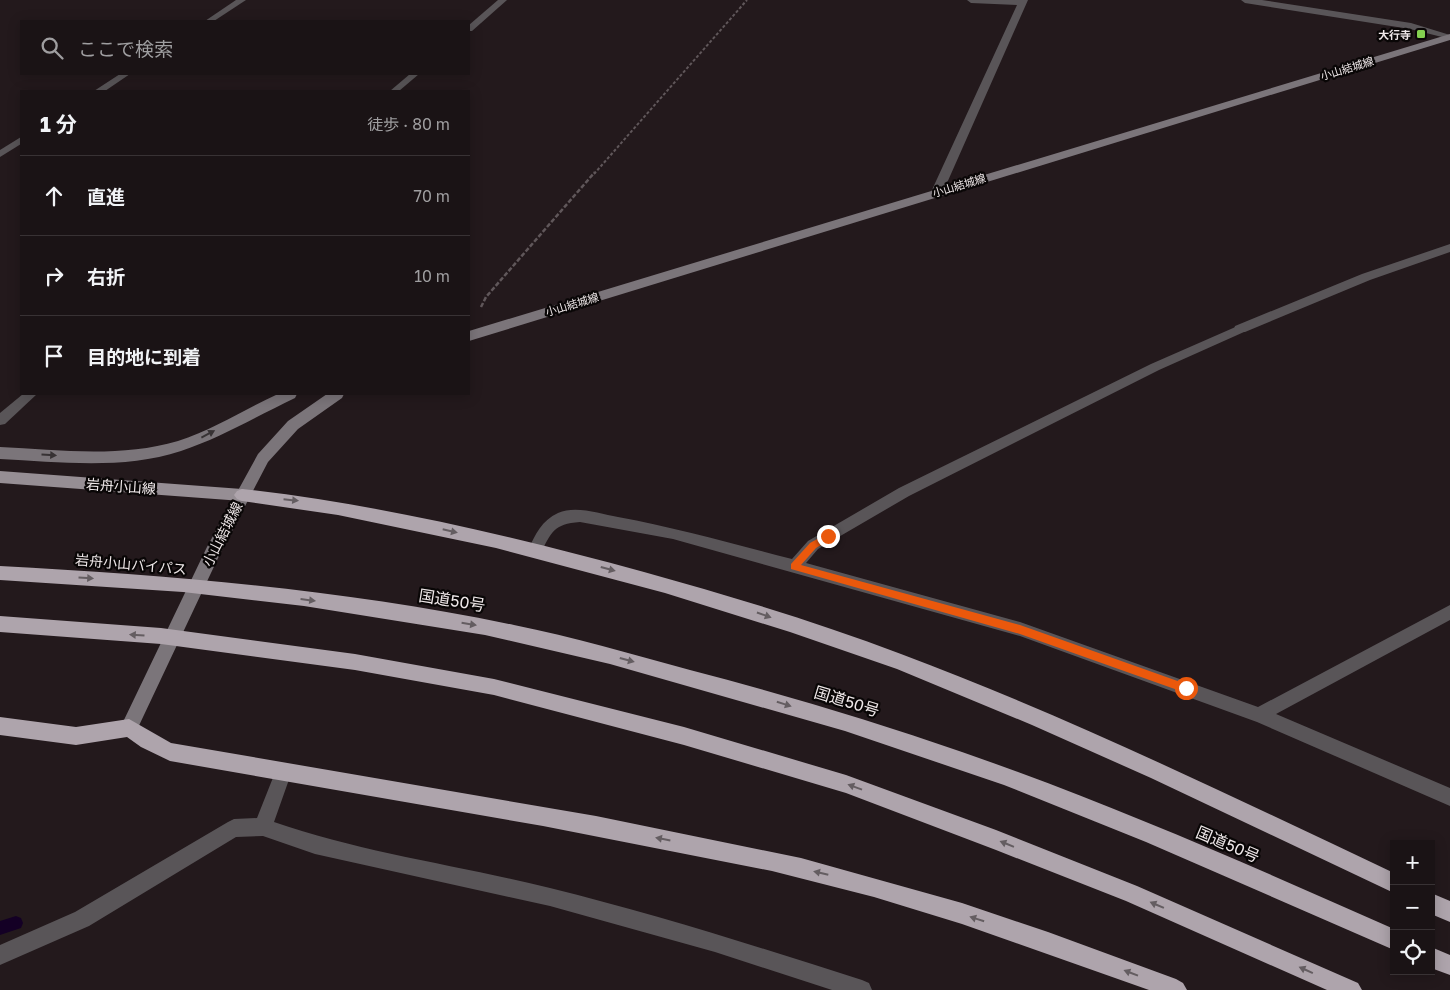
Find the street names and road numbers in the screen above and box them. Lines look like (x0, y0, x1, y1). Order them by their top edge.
street label: 小山結城線 (1319, 54, 1375, 82)
street label: 小山結城線 (931, 171, 987, 199)
street label: 小山結城線 (544, 290, 600, 318)
street label: 岩舟小山線 (85, 475, 157, 497)
street label: 小山結城線 (199, 499, 245, 569)
street label: 岩舟小山バイパス (75, 551, 187, 577)
street label: 国道50号 (417, 585, 487, 615)
street label: 国道50号 (812, 682, 882, 720)
street label: 国道50号 (1193, 822, 1263, 866)

